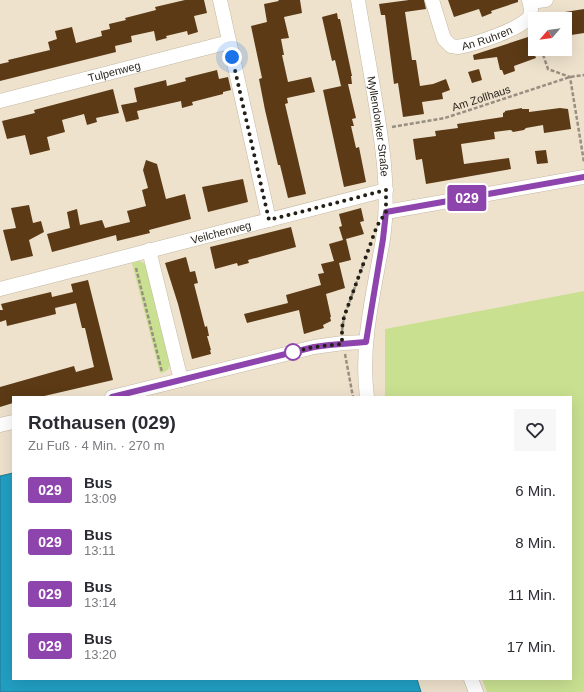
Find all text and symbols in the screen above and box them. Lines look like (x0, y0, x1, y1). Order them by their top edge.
north arrow (528, 12, 572, 56)
map controls (528, 12, 572, 56)
street label: An Ruhren (460, 24, 514, 52)
your location (222, 47, 242, 67)
street label: Tulpenweg (87, 59, 142, 84)
street label: Myllendonker Straße (365, 75, 391, 177)
street label: Am Zollhaus (450, 83, 512, 113)
line badge: 029 (444, 185, 490, 211)
text: 029 (455, 190, 479, 206)
street label: Veilchenweg (189, 219, 252, 246)
unlabelled marker (284, 343, 302, 361)
button: heart (514, 409, 556, 451)
text: Rothausen (029) (28, 412, 176, 433)
text: Zu Fuß · 4 Min. · 270 m (28, 438, 165, 453)
text: Bus (84, 474, 112, 491)
text: 029 (38, 482, 62, 498)
text: 6 Min. (515, 482, 556, 499)
text: 13:09 (84, 491, 117, 506)
text: Bus (84, 526, 112, 543)
text: 029 (38, 534, 62, 550)
text: 8 Min. (515, 534, 556, 551)
text: 13:11 (84, 543, 116, 558)
text: Bus (84, 578, 112, 595)
text: 029 (38, 586, 62, 602)
text: 11 Min. (508, 586, 556, 603)
text: 13:14 (84, 595, 117, 610)
text: Bus (84, 630, 112, 647)
text: 029 (38, 638, 62, 654)
text: 17 Min. (507, 638, 556, 655)
text: 13:20 (84, 647, 117, 662)

